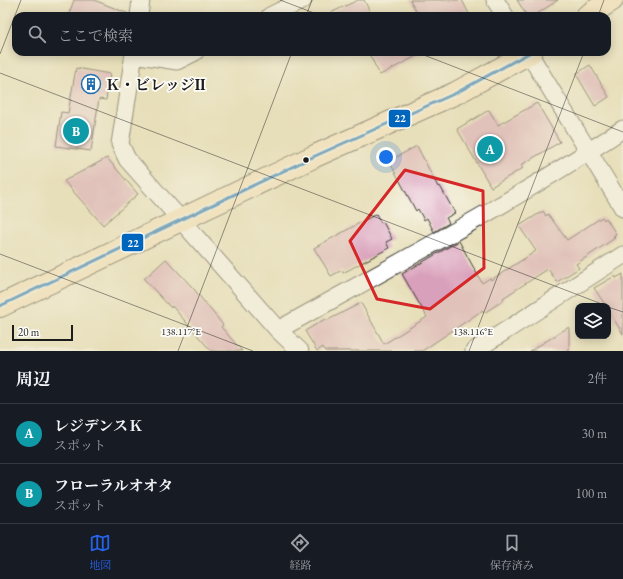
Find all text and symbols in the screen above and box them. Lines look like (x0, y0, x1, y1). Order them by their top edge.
search box (12, 12, 611, 56)
icon: search (26, 23, 48, 45)
text: ここで検索 (58, 26, 133, 45)
building icon: Ｋ・ビレッジⅡ (80, 73, 102, 95)
place label: Ｋ・ビレッジⅡ (105, 75, 206, 94)
line badge: 22 (388, 109, 411, 128)
text: 22 (394, 111, 406, 125)
pin: B (63, 116, 89, 146)
pin: A (477, 134, 503, 164)
your location (376, 147, 396, 167)
unlabelled marker (301, 155, 311, 165)
line badge: 22 (121, 233, 144, 252)
text: 22 (127, 236, 139, 250)
map controls (575, 303, 611, 339)
button: layers (575, 303, 611, 339)
scale bar (12, 323, 73, 342)
text: 20 m (18, 325, 39, 339)
text: 138.117°E (161, 325, 201, 338)
text: 138.116°E (453, 325, 493, 338)
text: 周辺 (16, 368, 50, 390)
text: 2件 (588, 370, 607, 387)
text: レジデンスＫ (54, 416, 143, 435)
text: A (24, 425, 34, 442)
text: 30 m (582, 425, 607, 442)
text: スポット (54, 437, 106, 454)
text: フローラルオオタ (54, 476, 173, 495)
text: B (25, 485, 33, 502)
text: 100 m (576, 485, 607, 502)
text: スポット (54, 497, 106, 514)
tab: 地図 (89, 532, 111, 572)
tab: 経路 (289, 532, 311, 572)
tab: 保存済み (490, 532, 534, 572)

